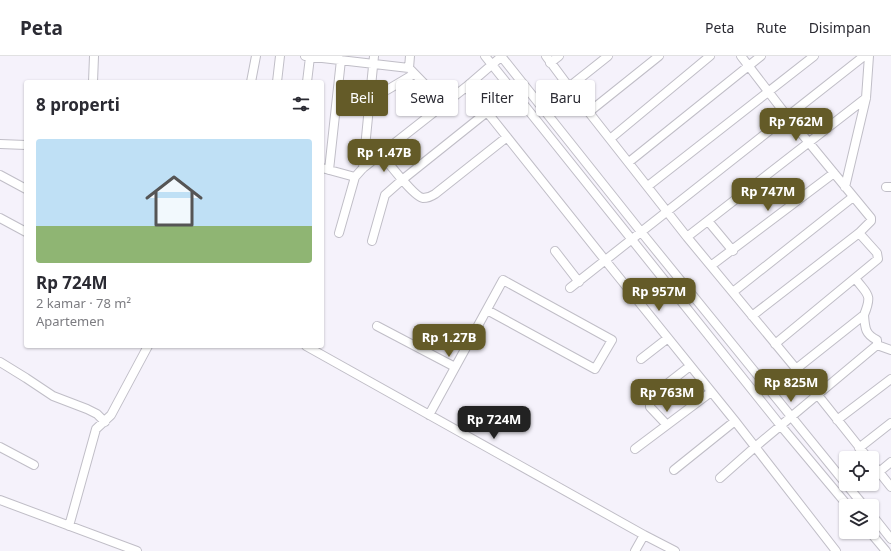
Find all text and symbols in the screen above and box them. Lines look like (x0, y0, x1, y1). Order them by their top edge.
text: Peta (20, 15, 63, 41)
text: Peta (705, 18, 734, 37)
text: Rute (756, 18, 787, 37)
text: Disimpan (809, 18, 871, 37)
chip: Beli (336, 80, 388, 116)
chip: Sewa (396, 80, 458, 116)
chip: Filter (466, 80, 528, 116)
chip: Baru (536, 80, 595, 116)
text: 8 properti (36, 93, 120, 116)
icon: filters (290, 93, 312, 115)
pin: Rp 762M (759, 108, 833, 142)
text: Rp 762M (769, 112, 823, 130)
pin: Rp 1.47B (343, 139, 425, 173)
text: Rp 1.47B (357, 143, 411, 161)
icon: home (138, 165, 210, 237)
pin: Rp 747M (731, 178, 805, 212)
text: Rp 747M (741, 182, 795, 200)
text: Rp 724M (36, 271, 108, 294)
pin: Rp 957M (622, 278, 696, 312)
text: Rp 957M (632, 282, 686, 300)
text: 2 kamar · 78 m² (36, 294, 131, 312)
text: Apartemen (36, 312, 105, 330)
pin: Rp 1.27B (408, 324, 490, 358)
text: Rp 1.27B (422, 328, 476, 346)
pin: Rp 825M (754, 369, 828, 403)
text: Rp 825M (764, 373, 818, 391)
pin: Rp 763M (630, 379, 704, 413)
text: Rp 763M (640, 383, 694, 401)
pin: Rp 724M (457, 406, 531, 440)
text: Rp 724M (467, 410, 521, 428)
map controls (839, 451, 879, 539)
button: locate (839, 451, 879, 491)
button: layers (839, 499, 879, 539)

